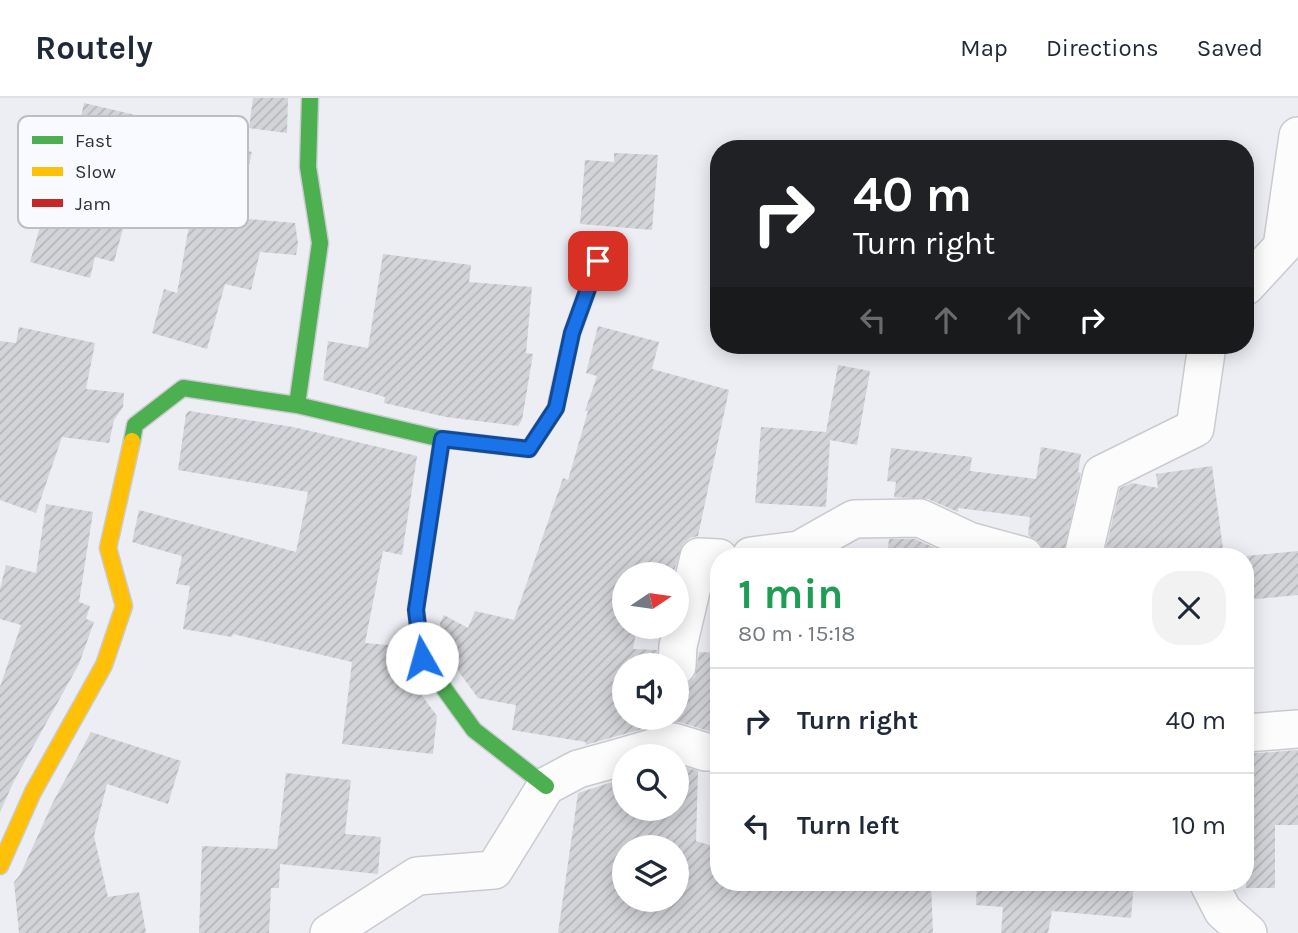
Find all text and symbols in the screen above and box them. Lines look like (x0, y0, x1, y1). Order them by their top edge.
text: Routely (35, 29, 153, 67)
text: Map (960, 34, 1008, 62)
text: Directions (1046, 34, 1159, 62)
text: Saved (1197, 34, 1263, 62)
legend (18, 116, 248, 228)
text: Fast (75, 130, 112, 152)
text: Slow (75, 161, 116, 183)
text: 40 m (853, 166, 972, 223)
icon: right (738, 168, 829, 259)
text: Jam (75, 193, 111, 215)
text: Turn right (853, 225, 995, 262)
pin (568, 231, 628, 291)
icon: arrive (579, 242, 617, 280)
icon: left (854, 301, 892, 339)
icon: ahead (927, 301, 965, 339)
icon: ahead (1000, 301, 1038, 339)
icon: right (1073, 301, 1111, 339)
north arrow (612, 562, 690, 639)
map controls (612, 562, 689, 912)
text: 1 min (738, 569, 843, 619)
button: close (1152, 571, 1226, 645)
text: 80 m · 15:18 (738, 620, 855, 647)
position arrow (385, 621, 459, 695)
button: sound (612, 653, 689, 730)
icon: right (738, 702, 776, 740)
text: Turn right (797, 705, 918, 736)
text: 40 m (1166, 705, 1226, 736)
button: search (612, 744, 689, 821)
icon: left (738, 807, 776, 845)
text: Turn left (797, 810, 899, 841)
text: 10 m (1171, 810, 1226, 841)
button: layers (612, 835, 689, 912)

